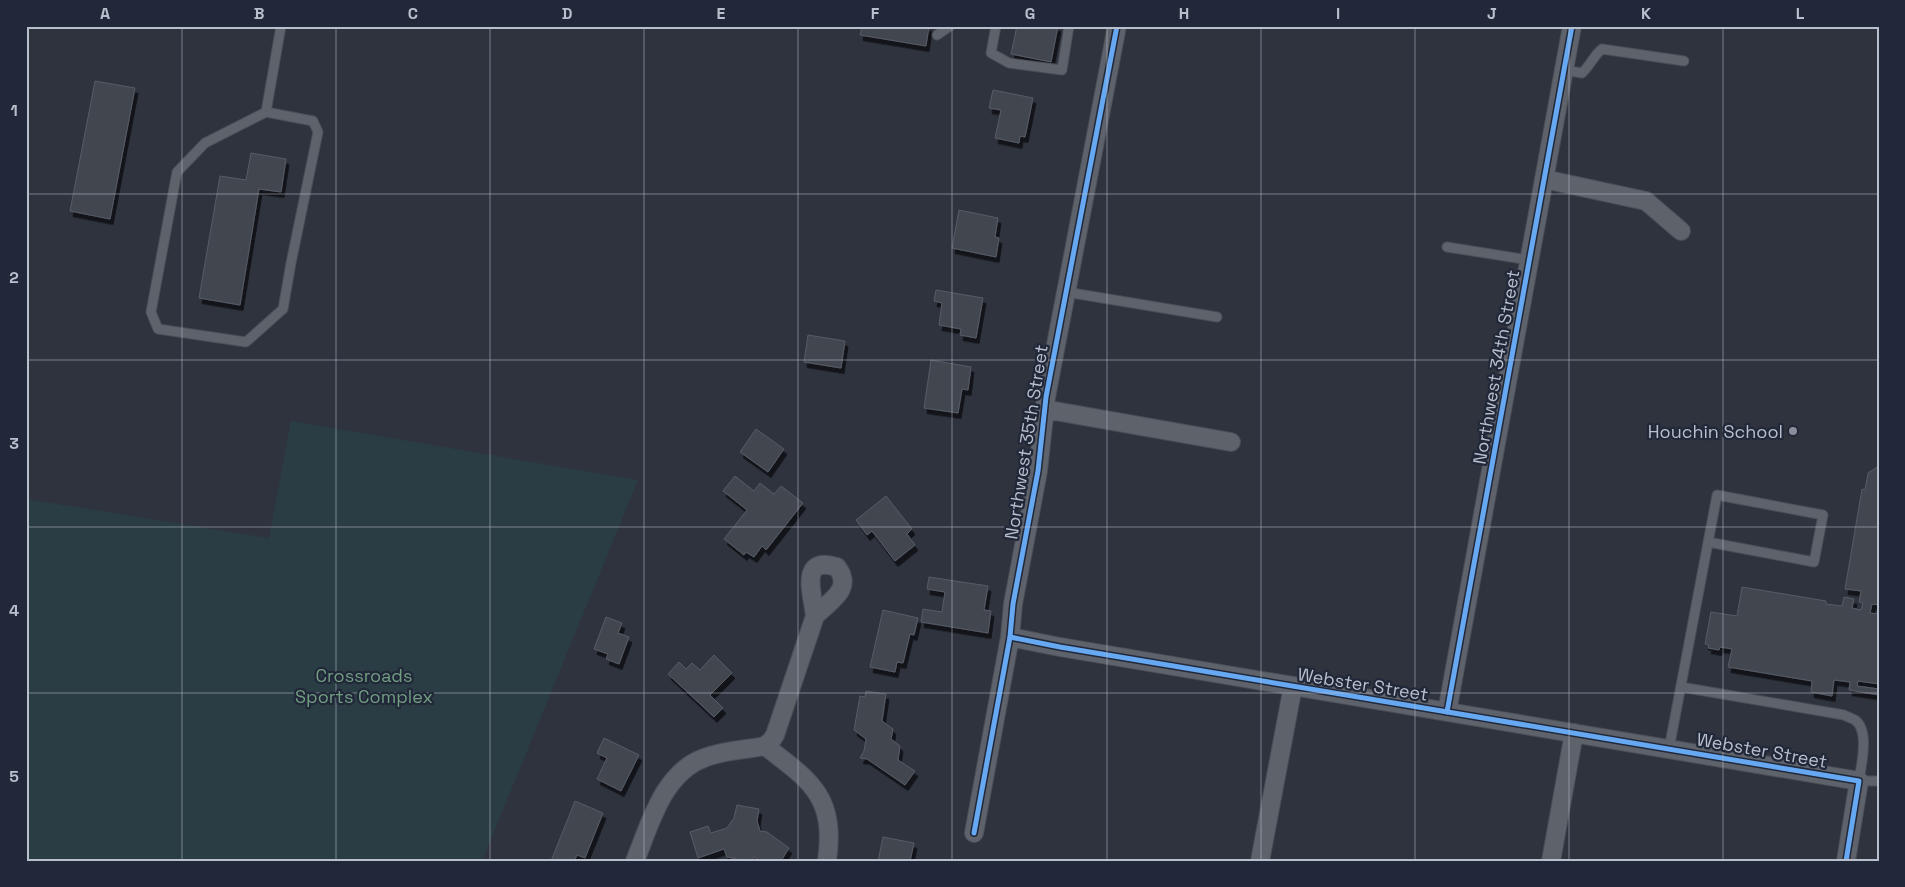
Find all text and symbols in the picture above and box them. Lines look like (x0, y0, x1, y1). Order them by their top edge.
text: A (100, 3, 110, 24)
text: B (254, 3, 264, 24)
text: C (408, 3, 418, 24)
text: D (562, 3, 572, 24)
text: E (717, 3, 726, 24)
text: F (871, 3, 880, 24)
text: G (1025, 3, 1035, 24)
text: H (1179, 3, 1189, 24)
text: I (1336, 3, 1340, 24)
text: J (1487, 3, 1497, 24)
text: K (1641, 3, 1651, 24)
text: L (1796, 3, 1805, 24)
text: 1 (10, 100, 18, 121)
text: 2 (9, 267, 19, 288)
street label: Northwest 34th Street (1468, 268, 1524, 466)
street label: Northwest 35th Street (999, 343, 1053, 541)
place label: Houchin School (1648, 420, 1783, 443)
marker: Houchin School (1787, 425, 1799, 437)
text: 3 (9, 433, 19, 454)
text: 4 (9, 600, 19, 621)
street label: Webster Street (1296, 662, 1430, 706)
park label: Crossroads Sports Complex (295, 664, 433, 708)
street label: Webster Street (1695, 727, 1829, 773)
text: 5 (9, 766, 19, 787)

